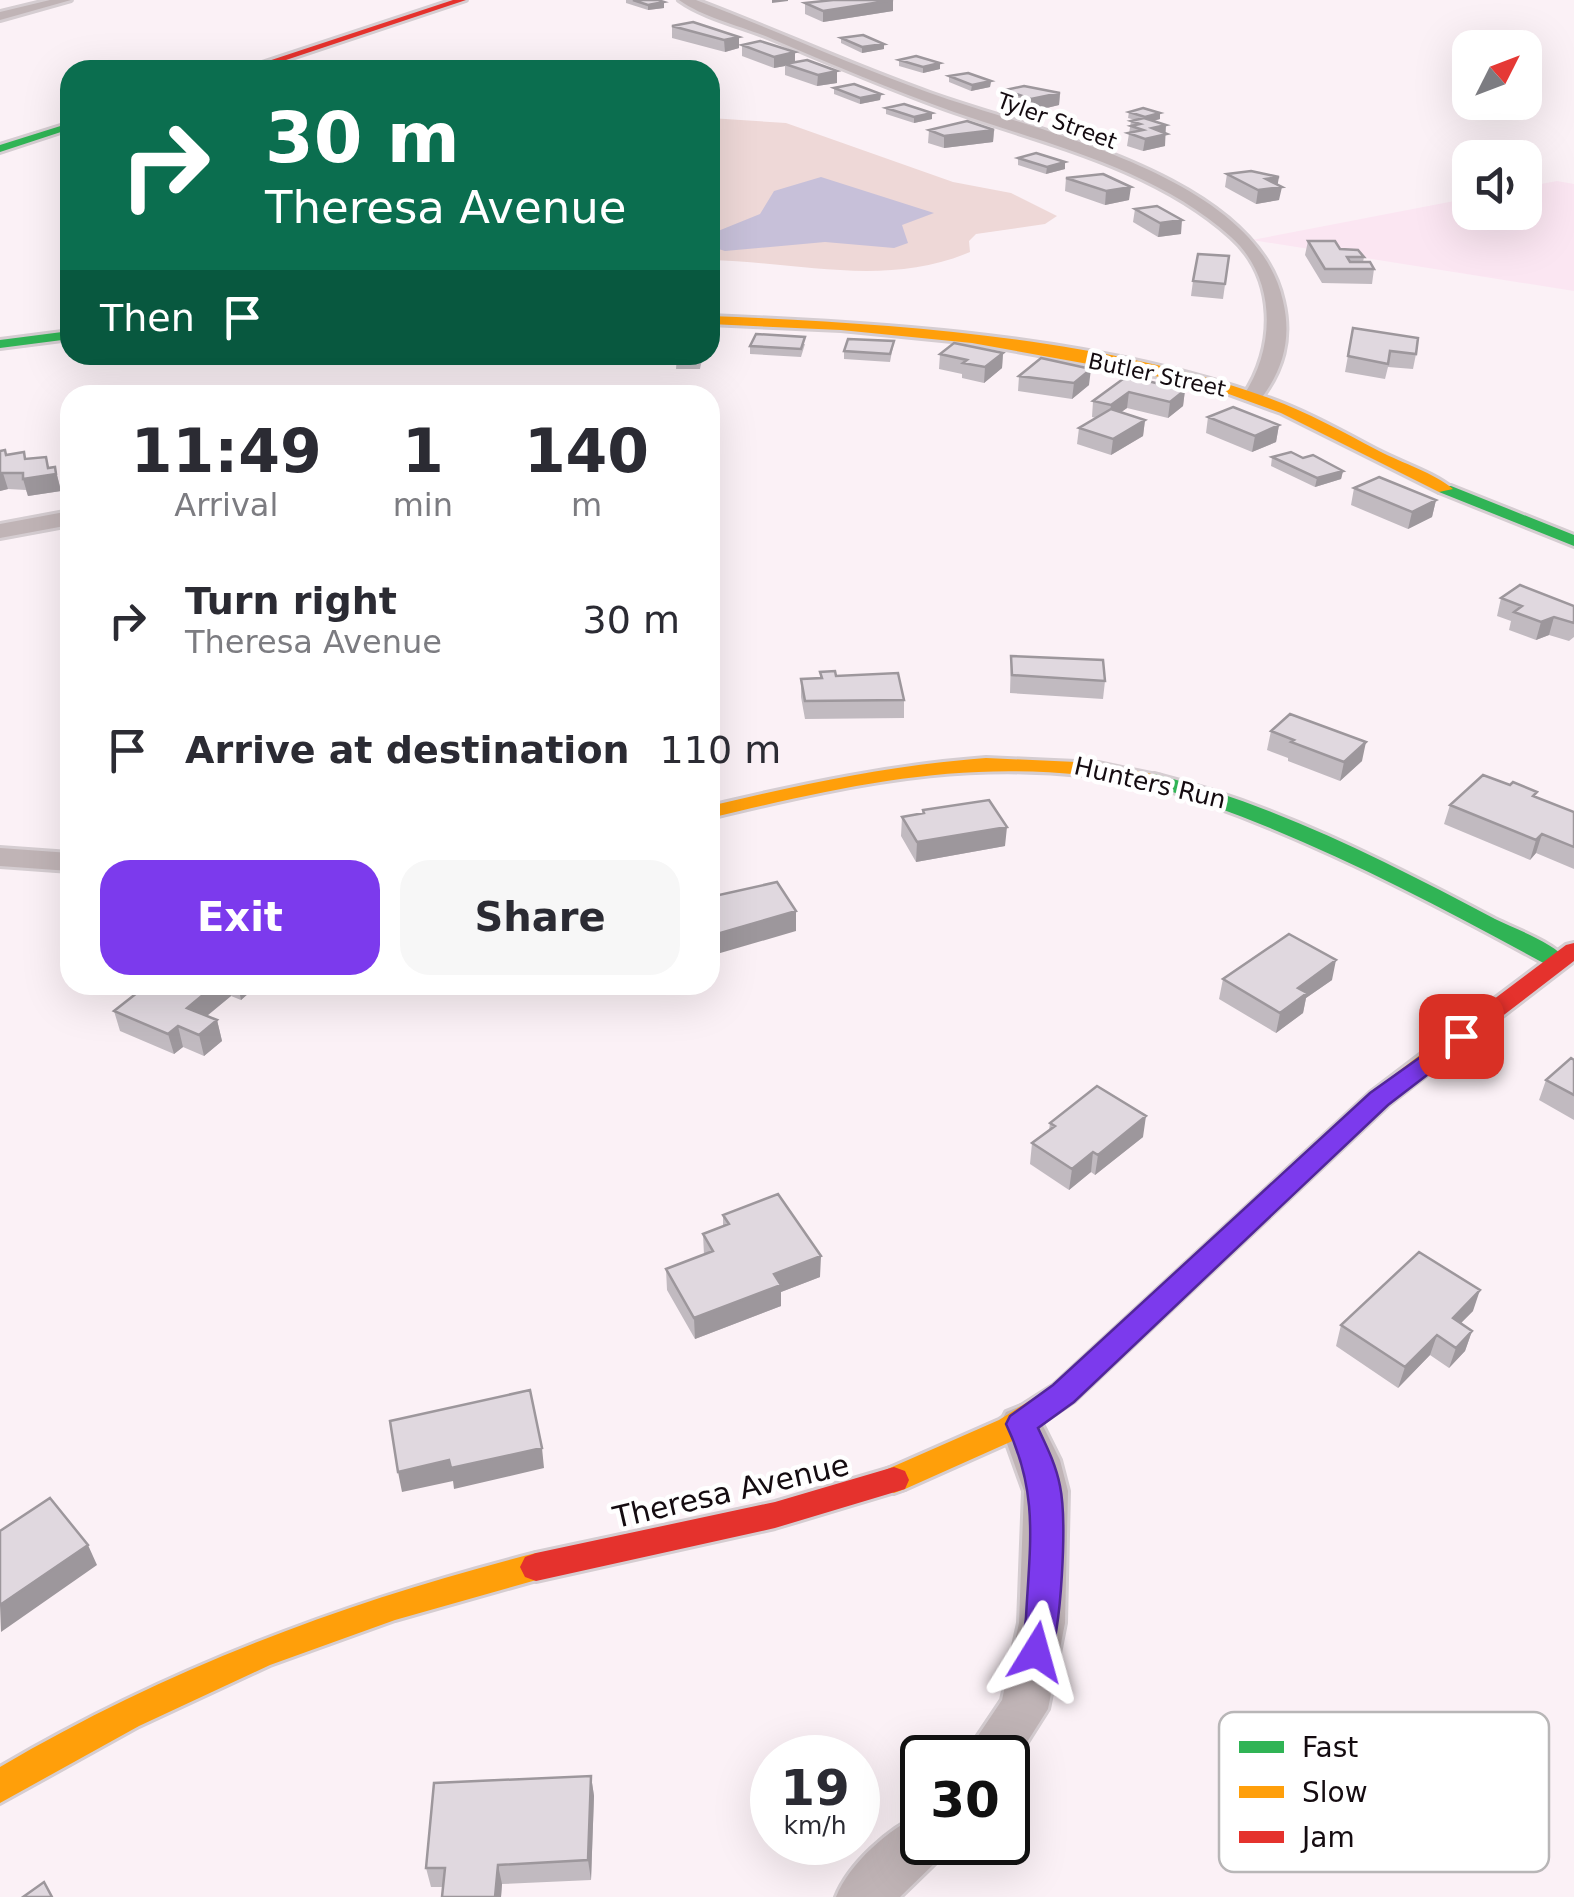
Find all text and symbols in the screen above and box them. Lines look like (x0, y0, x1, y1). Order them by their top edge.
north arrow (1452, 30, 1542, 120)
map controls (1452, 30, 1542, 230)
street label: Tyler Street (993, 87, 1121, 154)
text: 30 m (265, 97, 460, 179)
icon: right (100, 100, 230, 230)
button: sound (1452, 140, 1542, 230)
text: Theresa Avenue (265, 181, 626, 234)
icon: arrive (215, 290, 270, 345)
text: Then (100, 296, 195, 340)
street label: Butler Street (1086, 348, 1229, 402)
text: 11:49 (131, 416, 322, 486)
text: 1 (402, 416, 444, 486)
text: 140 (524, 416, 649, 486)
text: Arrival (174, 486, 278, 524)
text: min (393, 486, 453, 524)
text: m (571, 486, 602, 524)
text: Turn right (185, 579, 397, 623)
icon: right (100, 593, 155, 648)
text: 30 m (583, 598, 680, 642)
text: Theresa Avenue (185, 623, 442, 661)
icon: arrive (100, 723, 155, 778)
text: Arrive at destination (185, 728, 630, 772)
text: 110 m (660, 728, 781, 772)
street label: Hunters Run (1071, 751, 1229, 815)
button: Exit (100, 860, 380, 975)
button: Share (400, 860, 680, 975)
pin (1419, 994, 1504, 1079)
icon: arrive (1434, 1009, 1489, 1064)
street label: Theresa Avenue (609, 1447, 852, 1535)
position arrow (984, 1600, 1088, 1704)
legend (1219, 1712, 1549, 1872)
text: Fast (1302, 1731, 1358, 1764)
speed limit sign: 30 (900, 1735, 1030, 1865)
text: 19 (780, 1759, 850, 1817)
text: Slow (1302, 1776, 1368, 1809)
text: km/h (783, 1811, 847, 1840)
text: Jam (1300, 1821, 1355, 1854)

